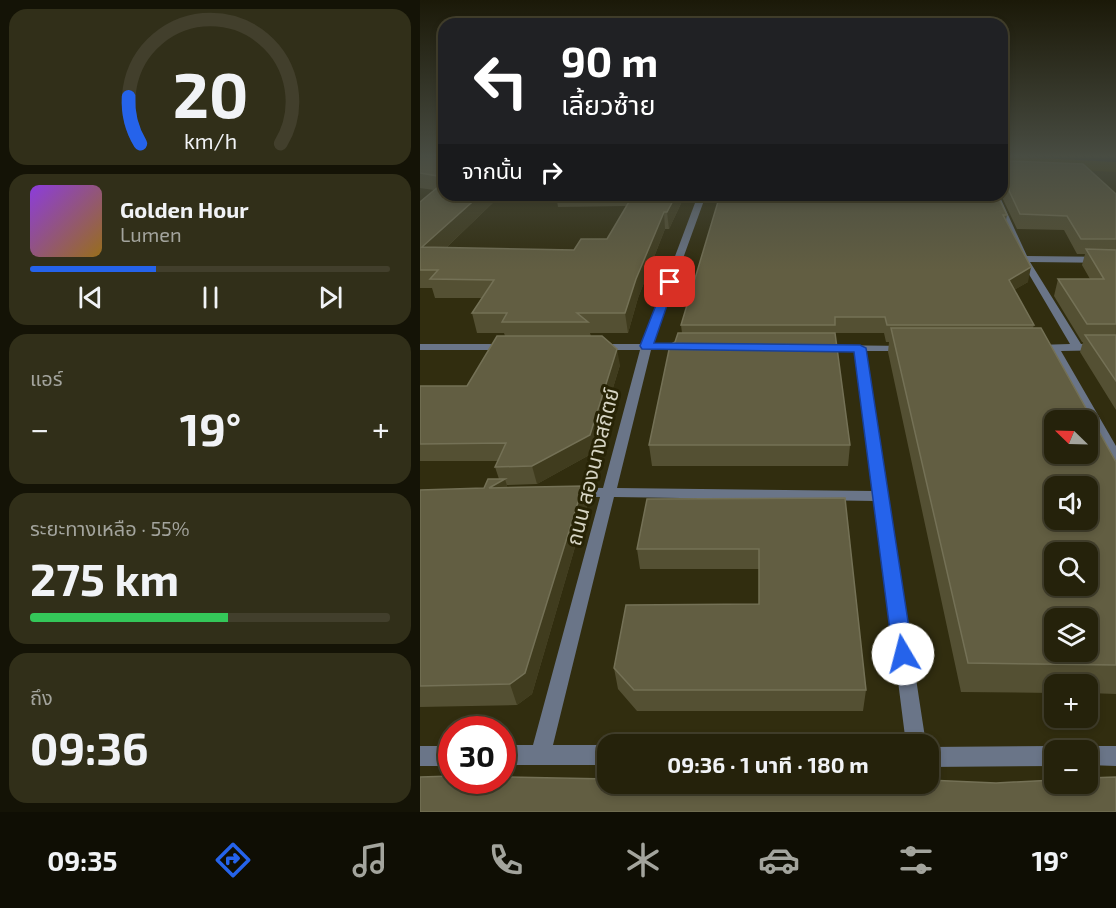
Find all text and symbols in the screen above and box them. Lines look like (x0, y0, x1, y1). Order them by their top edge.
text: 90 m (561, 35, 658, 85)
icon: left (462, 42, 540, 120)
text: 20 (172, 56, 248, 131)
text: เลี้ยวซ้าย (561, 88, 655, 120)
text: km/h (183, 128, 237, 153)
icon: right (535, 156, 568, 189)
text: จากนั้น (462, 157, 523, 183)
text: Golden Hour (120, 196, 249, 222)
text: Lumen (120, 222, 182, 246)
pin (644, 256, 695, 307)
icon: arrive (653, 265, 686, 298)
icon: previous (74, 281, 107, 314)
icon: pause (194, 281, 227, 314)
icon: next (314, 281, 347, 314)
text: แอร์ (30, 366, 62, 390)
street label: ถนน สองนางสถิตย์ (560, 385, 623, 548)
text: 19° (180, 401, 241, 455)
text: − (30, 408, 49, 448)
text: + (372, 408, 390, 448)
north arrow (1044, 410, 1098, 464)
map controls (1044, 410, 1098, 794)
button: sound (1044, 476, 1098, 530)
text: ระยะทางเหลือ · 55% (30, 516, 190, 540)
button: search (1044, 542, 1098, 596)
text: 275 km (30, 551, 179, 605)
button: layers (1044, 608, 1098, 662)
position arrow (871, 622, 935, 686)
button: + (1044, 674, 1098, 728)
text: ถึง (30, 685, 53, 709)
speed limit sign: 30 (438, 716, 516, 794)
text: 09:36 (30, 720, 149, 774)
button: − (1044, 740, 1098, 794)
text: 09:36 · 1 นาที · 180 m (667, 751, 869, 777)
icon: directions (212, 839, 254, 881)
icon: music (349, 839, 391, 881)
icon: phone (485, 839, 527, 881)
icon: climate (622, 839, 664, 881)
icon: car (758, 839, 800, 881)
icon: filters (895, 839, 937, 881)
text: 09:35 (47, 844, 117, 876)
text: 19° (1032, 844, 1069, 876)

